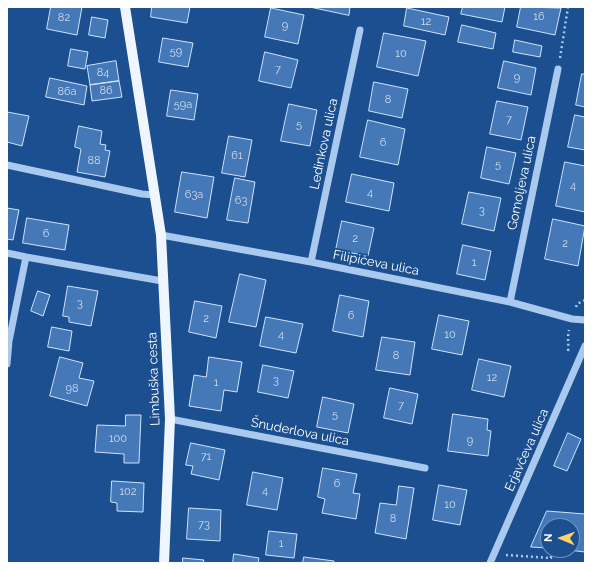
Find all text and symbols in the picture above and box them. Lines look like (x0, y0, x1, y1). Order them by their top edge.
house number: 16 (533, 10, 545, 24)
house number: 82 (58, 11, 70, 25)
house number: 12 (421, 15, 431, 29)
house number: 9 (282, 19, 288, 33)
house number: 59 (170, 45, 182, 59)
house number: 10 (395, 47, 407, 61)
house number: 7 (275, 63, 281, 77)
house number: 84 (97, 66, 109, 80)
house number: 9 (514, 71, 520, 85)
house number: 86 (99, 84, 113, 98)
house number: 86a (57, 85, 77, 99)
house number: 8 (385, 93, 391, 107)
street label: Ledinkova ulica (307, 97, 341, 191)
house number: 59a (174, 98, 192, 112)
house number: 7 (506, 113, 512, 127)
house number: 5 (296, 118, 302, 132)
street label: Gomoljeva ulica (504, 134, 540, 232)
house number: 6 (380, 136, 386, 150)
house number: 61 (231, 149, 243, 163)
house number: 88 (87, 154, 101, 168)
house number: 5 (495, 158, 501, 172)
house number: 4 (570, 179, 576, 193)
house number: 4 (367, 186, 373, 200)
house number: 63a (185, 188, 203, 202)
house number: 63 (235, 194, 247, 208)
house number: 3 (479, 204, 485, 218)
house number: 6 (43, 227, 49, 241)
house number: 2 (352, 232, 358, 246)
house number: 2 (562, 237, 568, 251)
street label: Filipičeva ulica (331, 247, 421, 279)
house number: 1 (472, 256, 476, 270)
house number: 3 (77, 297, 83, 311)
house number: 6 (348, 309, 354, 323)
house number: 2 (203, 312, 209, 326)
house number: 4 (278, 328, 284, 342)
house number: 10 (444, 328, 456, 342)
street label: Limbuška cesta (145, 332, 163, 426)
house number: 8 (393, 349, 399, 363)
house number: 12 (487, 371, 497, 385)
house number: 3 (273, 374, 279, 388)
house number: 1 (214, 376, 218, 390)
house number: 98 (66, 382, 78, 396)
house number: 7 (398, 399, 404, 413)
street label: Erjavčeva ulica (502, 406, 552, 494)
house number: 5 (332, 408, 338, 422)
street label: Šnuderlova ulica (249, 415, 351, 449)
house number: 100 (109, 432, 127, 446)
house number: 9 (467, 434, 473, 448)
house number: 71 (201, 450, 211, 464)
house number: 6 (334, 477, 340, 491)
house number: 4 (262, 484, 268, 498)
house number: 102 (119, 485, 137, 499)
house number: 10 (444, 498, 456, 512)
house number: 8 (390, 512, 396, 526)
house number: 73 (198, 518, 210, 532)
north arrow (540, 518, 580, 558)
text: N (542, 533, 555, 542)
house number: 1 (279, 537, 283, 551)

